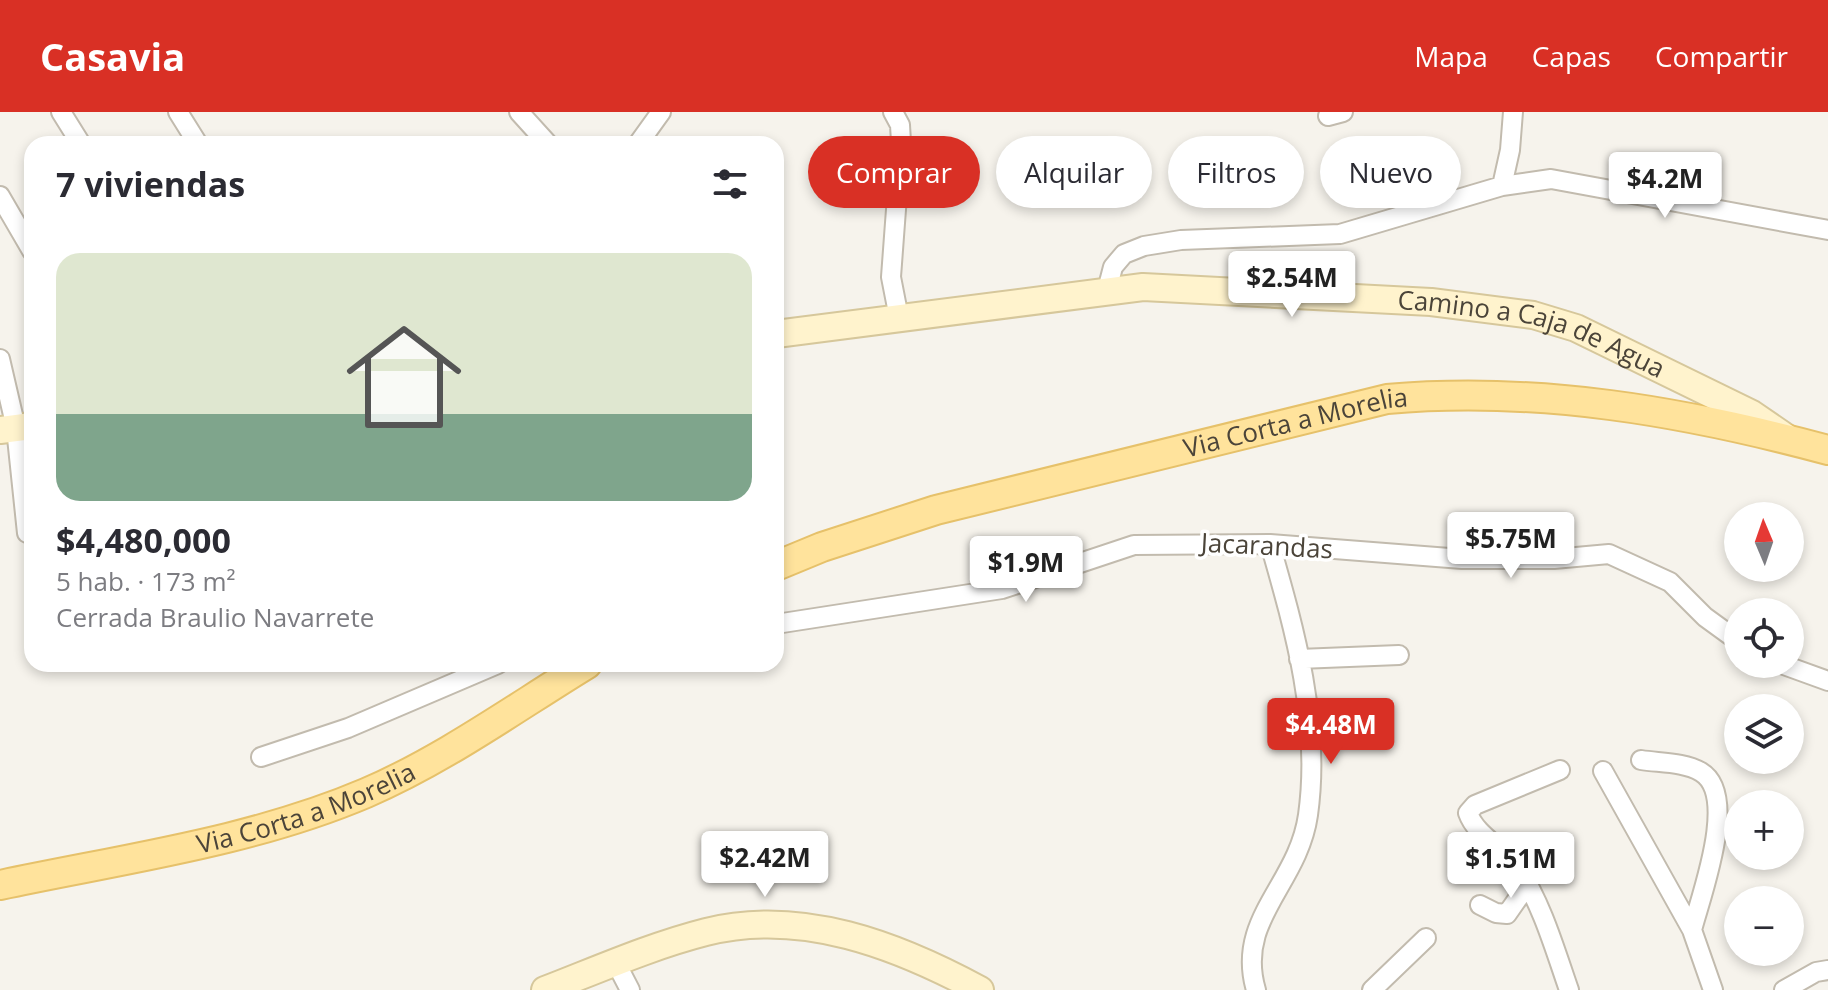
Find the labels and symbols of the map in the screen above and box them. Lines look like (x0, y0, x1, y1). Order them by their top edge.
pin: $4.2M (1609, 152, 1721, 220)
pin: $2.54M (1227, 251, 1357, 319)
street label: Camino a Caja de Agua (1397, 281, 1671, 386)
street label: Via Corta a Morelia (1180, 378, 1409, 465)
north arrow (1724, 502, 1804, 582)
pin: $5.75M (1446, 512, 1576, 580)
street label: Jacarandas (1197, 523, 1334, 566)
pin: $1.9M (970, 536, 1082, 604)
pin: $4.48M (1266, 698, 1396, 766)
street label: Via Corta a Morelia (193, 753, 421, 862)
pin: $2.42M (700, 831, 830, 899)
pin: $1.51M (1446, 832, 1576, 900)

